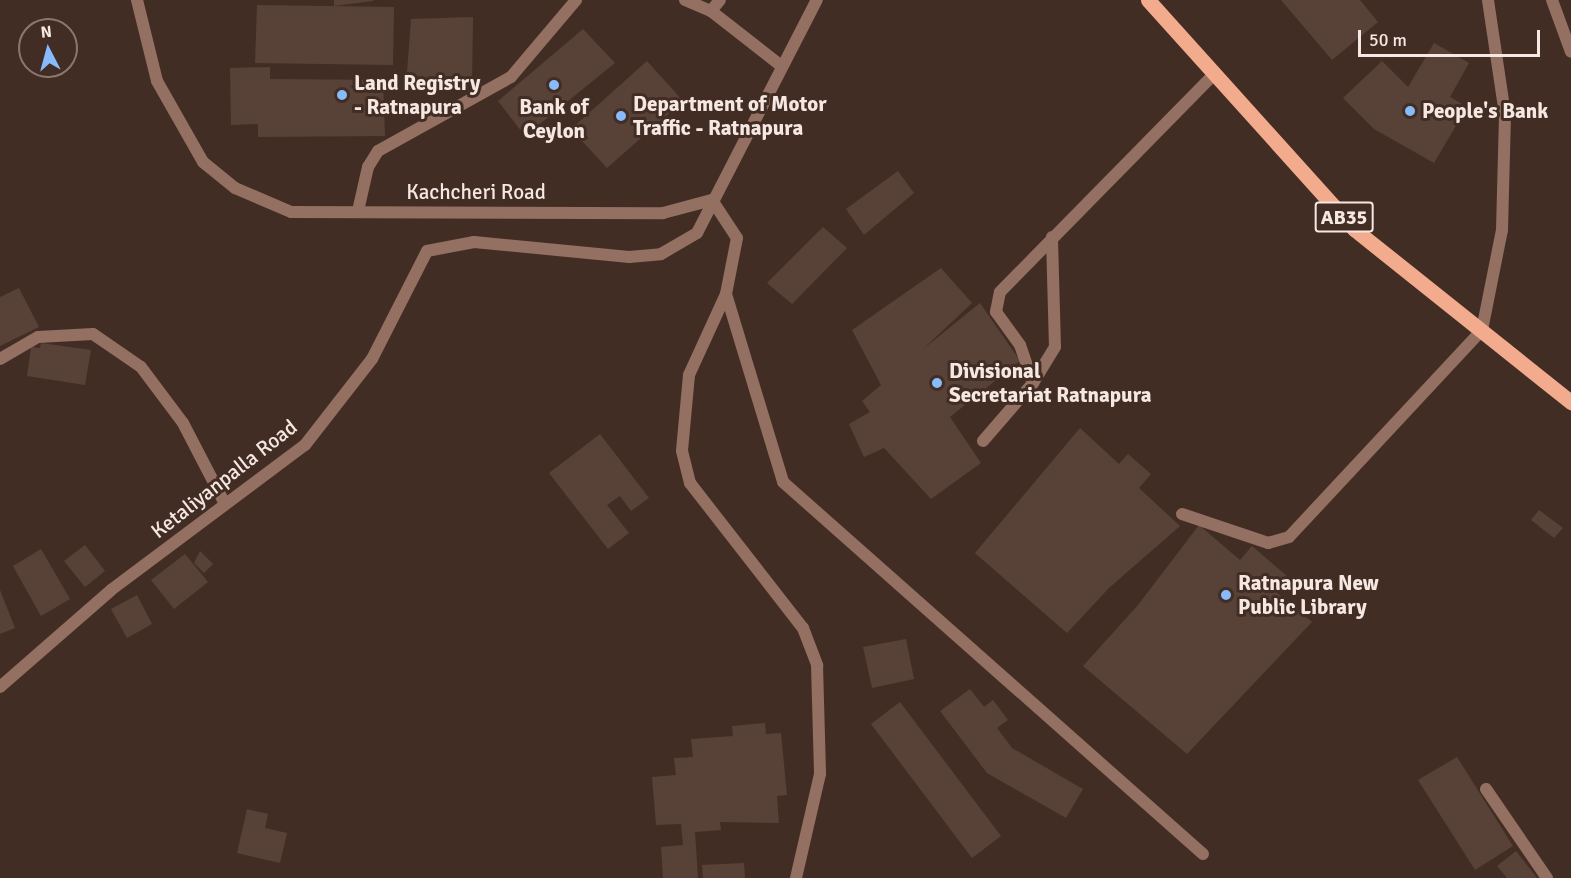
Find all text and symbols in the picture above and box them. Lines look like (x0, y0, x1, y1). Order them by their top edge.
north arrow (18, 18, 78, 78)
scale bar (1361, 18, 1542, 56)
text: N (40, 22, 53, 43)
text: 50 m (1369, 29, 1407, 51)
place label: Land Registry - Ratnapura (354, 70, 480, 120)
marker: Bank of Ceylon (547, 78, 561, 92)
marker: Land Registry - Ratnapura (335, 88, 349, 102)
place label: Department of Motor Traffic - Ratnapura (633, 91, 826, 141)
place label: Bank of Ceylon (519, 94, 589, 144)
place label: People's Bank (1422, 98, 1548, 124)
marker: People's Bank (1403, 104, 1417, 118)
marker: Department of Motor Traffic - Ratnapura (614, 109, 628, 123)
street label: Kachcheri Road (406, 179, 546, 205)
road number: AB35 (1314, 200, 1374, 234)
place label: Divisional Secretariat Ratnapura (949, 358, 1152, 408)
marker: Divisional Secretariat Ratnapura (930, 376, 944, 390)
street label: Ketaliyanpalla Road (146, 414, 302, 544)
place label: Ratnapura New Public Library (1238, 570, 1379, 620)
marker: Ratnapura New Public Library (1219, 588, 1233, 602)

